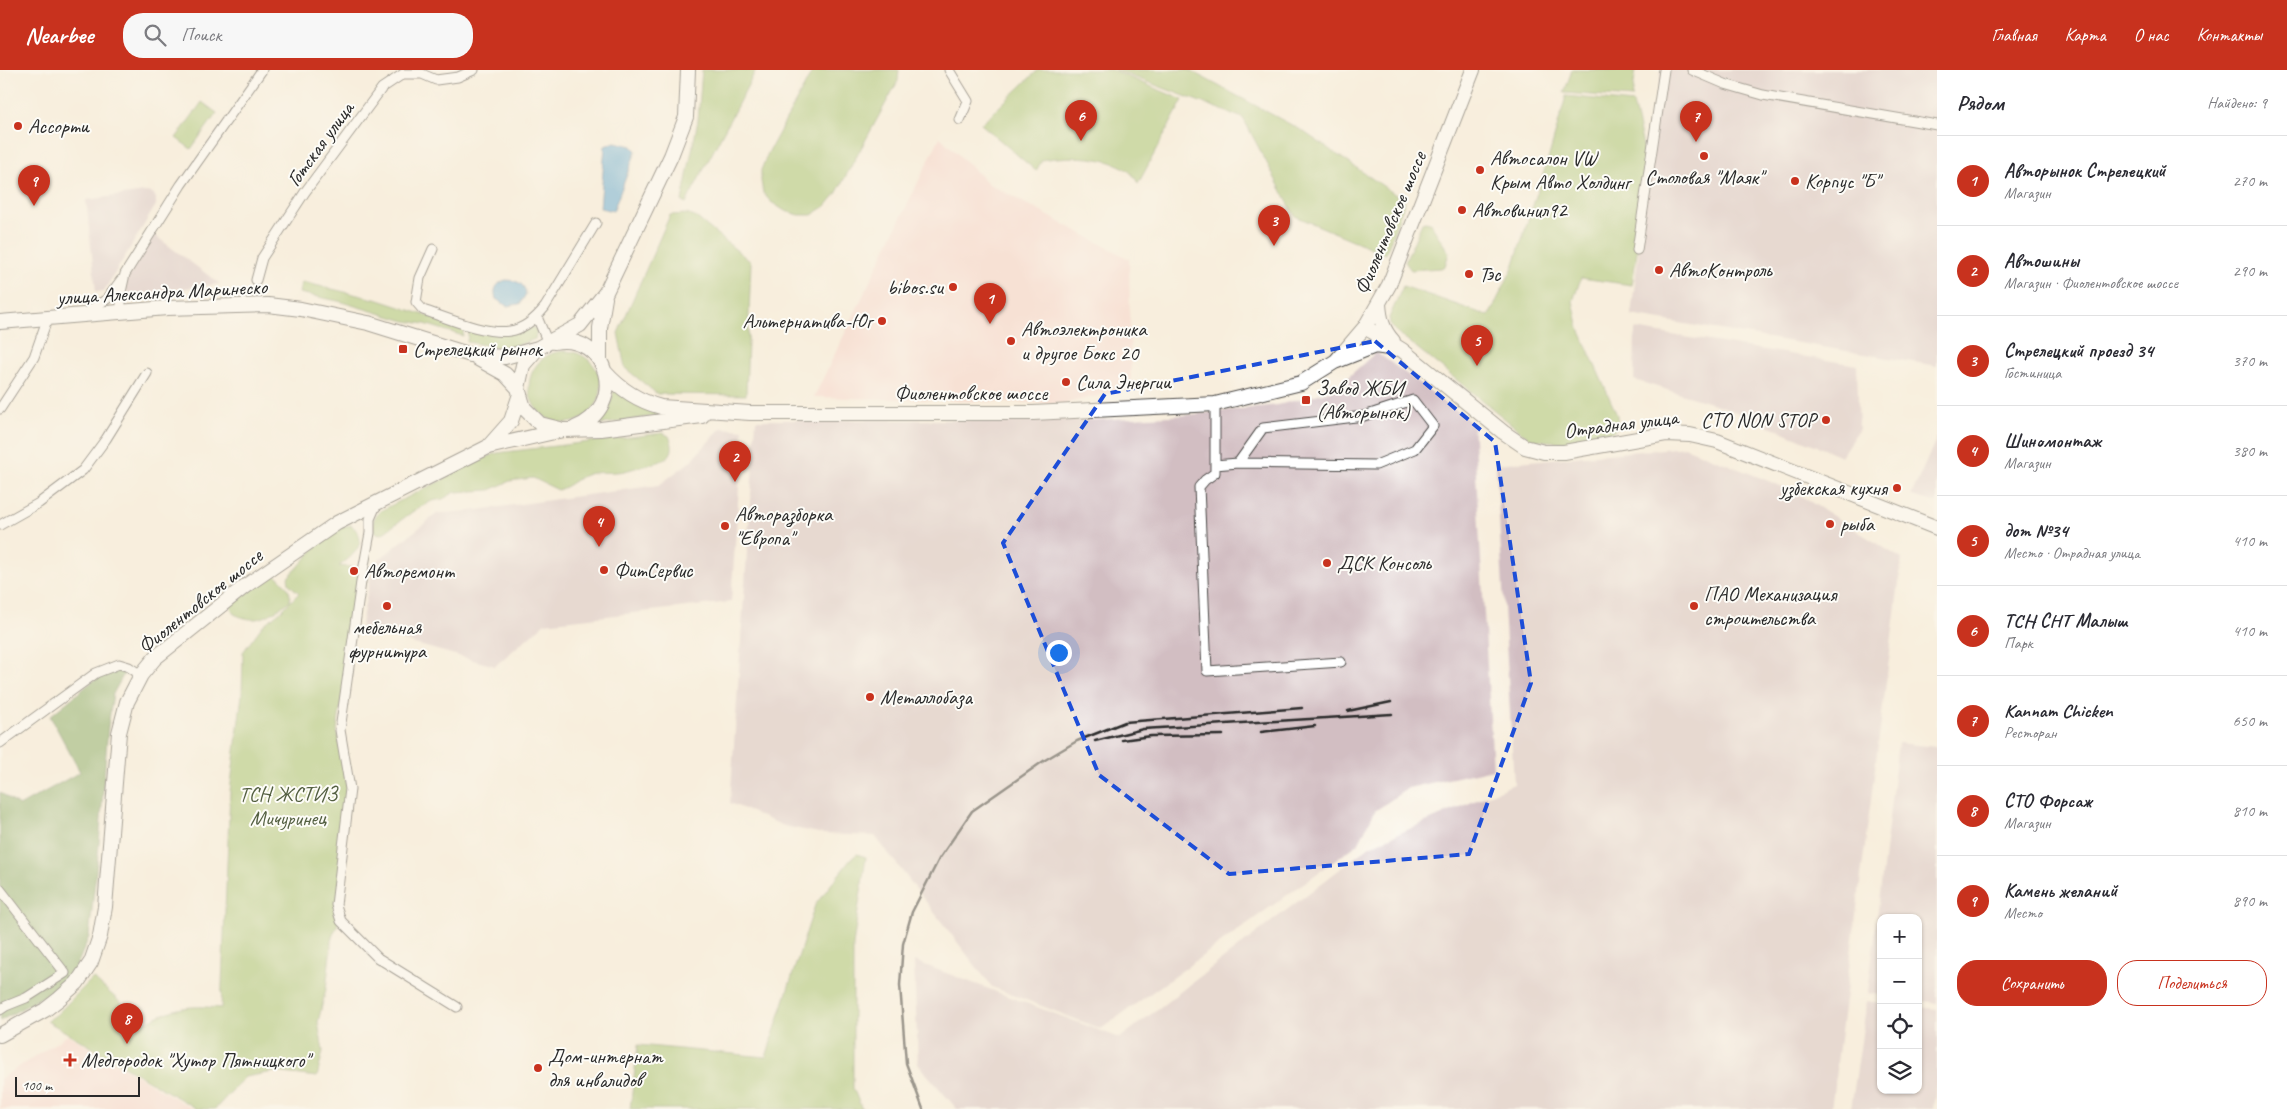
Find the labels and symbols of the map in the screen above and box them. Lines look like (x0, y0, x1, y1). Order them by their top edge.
street label: Готская улица (281, 95, 361, 191)
pin: 6 (1065, 100, 1097, 141)
pin: 7 (1680, 101, 1712, 142)
place label: Ассорти (28, 113, 90, 139)
marker: Ассорти (12, 120, 24, 132)
place label: Автосалон VW Крым Авто Холдинг (1490, 145, 1633, 195)
street label: Фиолентовское шоссе (1348, 146, 1432, 298)
marker: Столовая "Маяк" (1698, 150, 1710, 162)
marker: Автосалон VW Крым Авто Холдинг (1474, 164, 1486, 176)
place label: Столовая "Маяк" (1645, 164, 1767, 190)
pin: 9 (18, 165, 50, 206)
place label: Корпус "Б" (1805, 168, 1883, 194)
marker: Корпус "Б" (1789, 175, 1801, 187)
place label: Автовинил92 (1472, 197, 1568, 223)
marker: Автовинил92 (1456, 204, 1468, 216)
pin: 3 (1258, 205, 1290, 246)
place label: АвтоКонтроль (1669, 257, 1773, 283)
place label: Тэс (1479, 261, 1502, 287)
marker: АвтоКонтроль (1653, 264, 1665, 276)
marker: Тэс (1463, 268, 1475, 280)
street label: улица Александра Маринеско (54, 273, 269, 311)
place label: bibos.su (887, 274, 944, 300)
marker: bibos.su (947, 281, 959, 293)
pin: 1 (974, 283, 1006, 324)
place label: Альтернатива-Юг (742, 308, 875, 334)
marker: Альтернатива-Юг (876, 315, 888, 327)
place label: Автоэлектроника и другое Бокс 20 (1021, 316, 1148, 366)
pin: 5 (1461, 325, 1493, 366)
marker: Автоэлектроника и другое Бокс 20 (1005, 335, 1017, 347)
place label: Стрелецкий рынок (413, 336, 544, 362)
marker: Стрелецкий рынок (397, 343, 409, 355)
place label: Сила Энергии (1076, 369, 1173, 395)
place label: Завод ЖБИ (Авторынок) (1316, 375, 1411, 425)
marker: Сила Энергии (1060, 376, 1072, 388)
street label: Фиолентовское шоссе (895, 380, 1049, 406)
marker: Завод ЖБИ (Авторынок) (1300, 394, 1312, 406)
street label: Отрадная улица (1563, 404, 1682, 444)
place label: СТО NON STOP (1701, 407, 1819, 433)
marker: СТО NON STOP (1820, 414, 1832, 426)
pin: 2 (719, 441, 751, 482)
place label: узбекская кухня (1778, 475, 1889, 502)
marker: узбекская кухня (1891, 482, 1903, 494)
place label: Авторазборка "Европа" (735, 501, 834, 551)
pin: 4 (583, 506, 615, 547)
place label: рыба (1840, 511, 1876, 537)
marker: рыба (1824, 518, 1836, 530)
marker: Авторазборка "Европа" (719, 520, 731, 532)
street label: Фиолентовское шоссе (132, 542, 268, 659)
place label: ДСК Консоль (1337, 550, 1432, 576)
place label: ФитСервис (614, 557, 694, 583)
marker: ДСК Консоль (1321, 557, 1333, 569)
place label: Авторемонт (364, 558, 456, 584)
marker: ФитСервис (598, 564, 610, 576)
marker: Авторемонт (348, 565, 360, 577)
place label: ПАО Механизация строительства (1704, 581, 1838, 631)
marker: мебельная фурнитура (381, 600, 393, 612)
marker: ПАО Механизация строительства (1688, 600, 1700, 612)
place label: мебельная фурнитура (348, 614, 428, 664)
your location (1046, 640, 1072, 666)
place label: Металлобаза (880, 684, 974, 710)
marker: Металлобаза (864, 691, 876, 703)
park label: ТСН ЖСТИЗ Мичуринец (239, 781, 339, 831)
pin: 8 (111, 1003, 143, 1044)
place label: Дом-интернат для инвалидов (548, 1043, 664, 1093)
place label: Медгородок "Хутор Пятницкого" (81, 1047, 313, 1073)
marker: Медгородок "Хутор Пятницкого" (63, 1053, 77, 1067)
marker: Дом-интернат для инвалидов (532, 1062, 544, 1074)
scale bar (15, 1074, 140, 1097)

